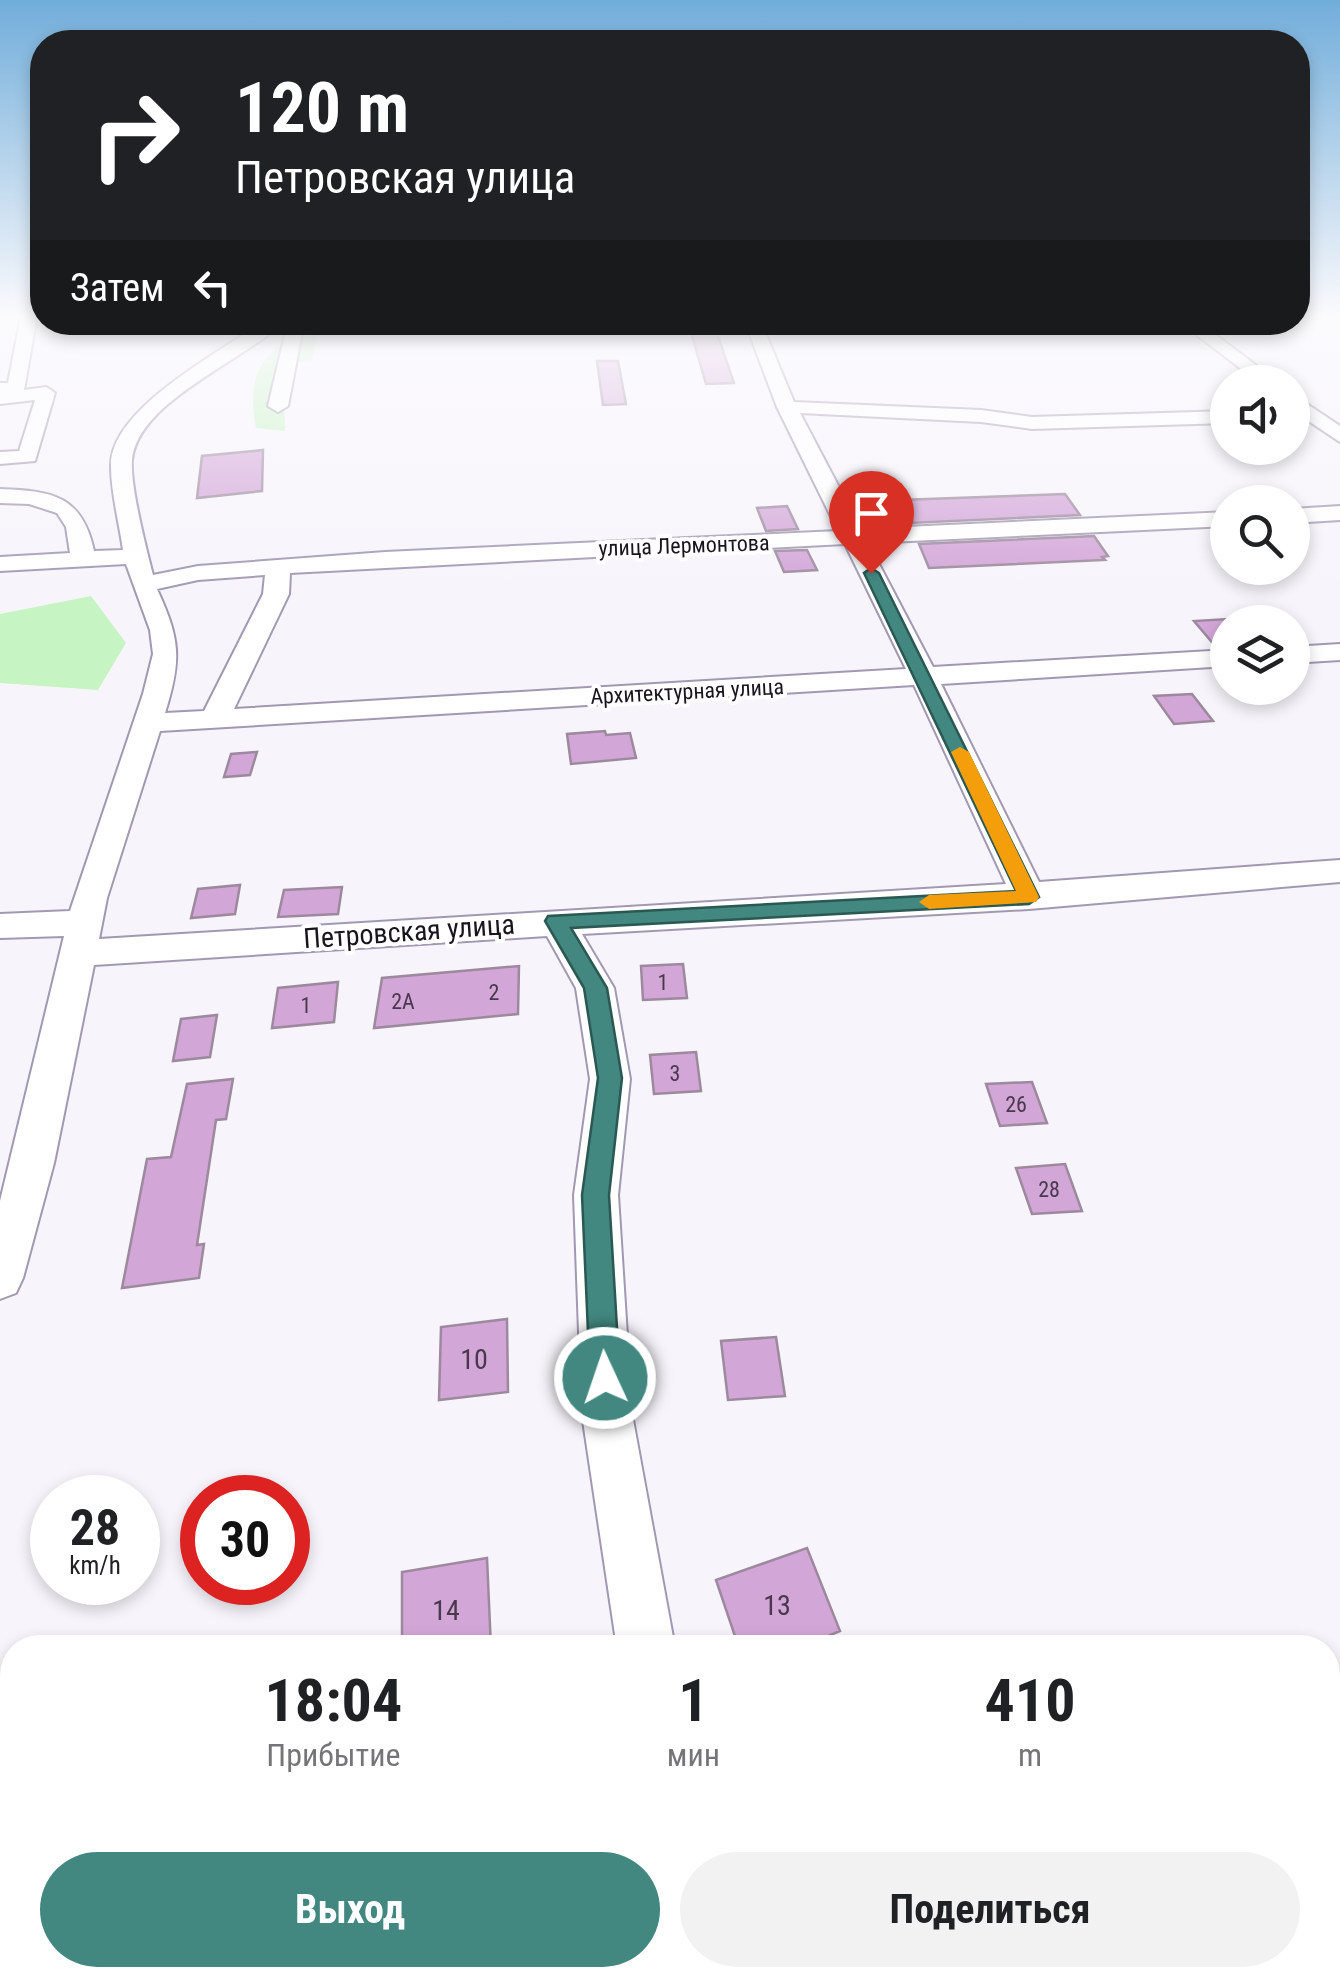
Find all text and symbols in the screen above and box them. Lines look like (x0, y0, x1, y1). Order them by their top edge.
text: 120 m (235, 67, 409, 149)
icon: right (70, 70, 200, 200)
text: Петровская улица (235, 151, 575, 204)
icon: left (185, 260, 240, 315)
text: Затем (70, 266, 165, 310)
map controls (1210, 365, 1310, 705)
button: sound (1210, 365, 1310, 465)
pin (829, 471, 914, 574)
button: search (1210, 485, 1310, 585)
icon: arrive (844, 486, 899, 541)
street label: улица Лермонтова (598, 530, 770, 561)
button: layers (1210, 605, 1310, 705)
street label: Архитектурная улица (590, 674, 784, 709)
street label: Петровская улица (302, 908, 516, 955)
house number: 1 (658, 970, 668, 995)
house number: 2 (489, 980, 499, 1005)
house number: 2А (391, 989, 415, 1014)
house number: 1 (301, 993, 311, 1018)
house number: 3 (670, 1061, 680, 1086)
house number: 26 (1005, 1092, 1027, 1117)
house number: 28 (1038, 1177, 1060, 1202)
position arrow (553, 1326, 657, 1430)
house number: 10 (460, 1343, 488, 1376)
speed limit sign: 30 (180, 1475, 310, 1605)
text: 28 (70, 1499, 120, 1557)
text: km/h (69, 1551, 121, 1580)
house number: 13 (763, 1589, 791, 1622)
house number: 14 (432, 1594, 460, 1627)
text: 18:04 (265, 1665, 402, 1736)
text: 1 (678, 1665, 709, 1736)
text: 410 (985, 1665, 1075, 1736)
text: Прибытие (266, 1736, 400, 1774)
text: мин (667, 1736, 720, 1774)
text: m (1018, 1736, 1042, 1774)
button: Выход (40, 1852, 660, 1967)
button: Поделиться (680, 1852, 1300, 1967)

